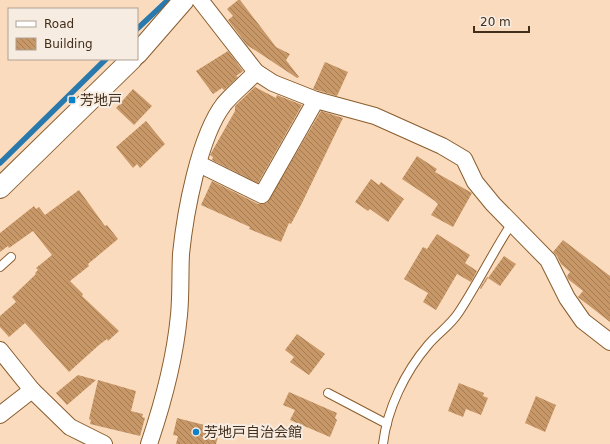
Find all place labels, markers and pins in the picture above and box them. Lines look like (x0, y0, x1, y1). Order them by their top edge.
place label: 芳地戸 (80, 92, 122, 108)
marker: 芳地戸 (67, 95, 77, 105)
place label: 芳地戸自治会館 (204, 424, 302, 440)
marker: 芳地戸自治会館 (191, 427, 201, 437)

